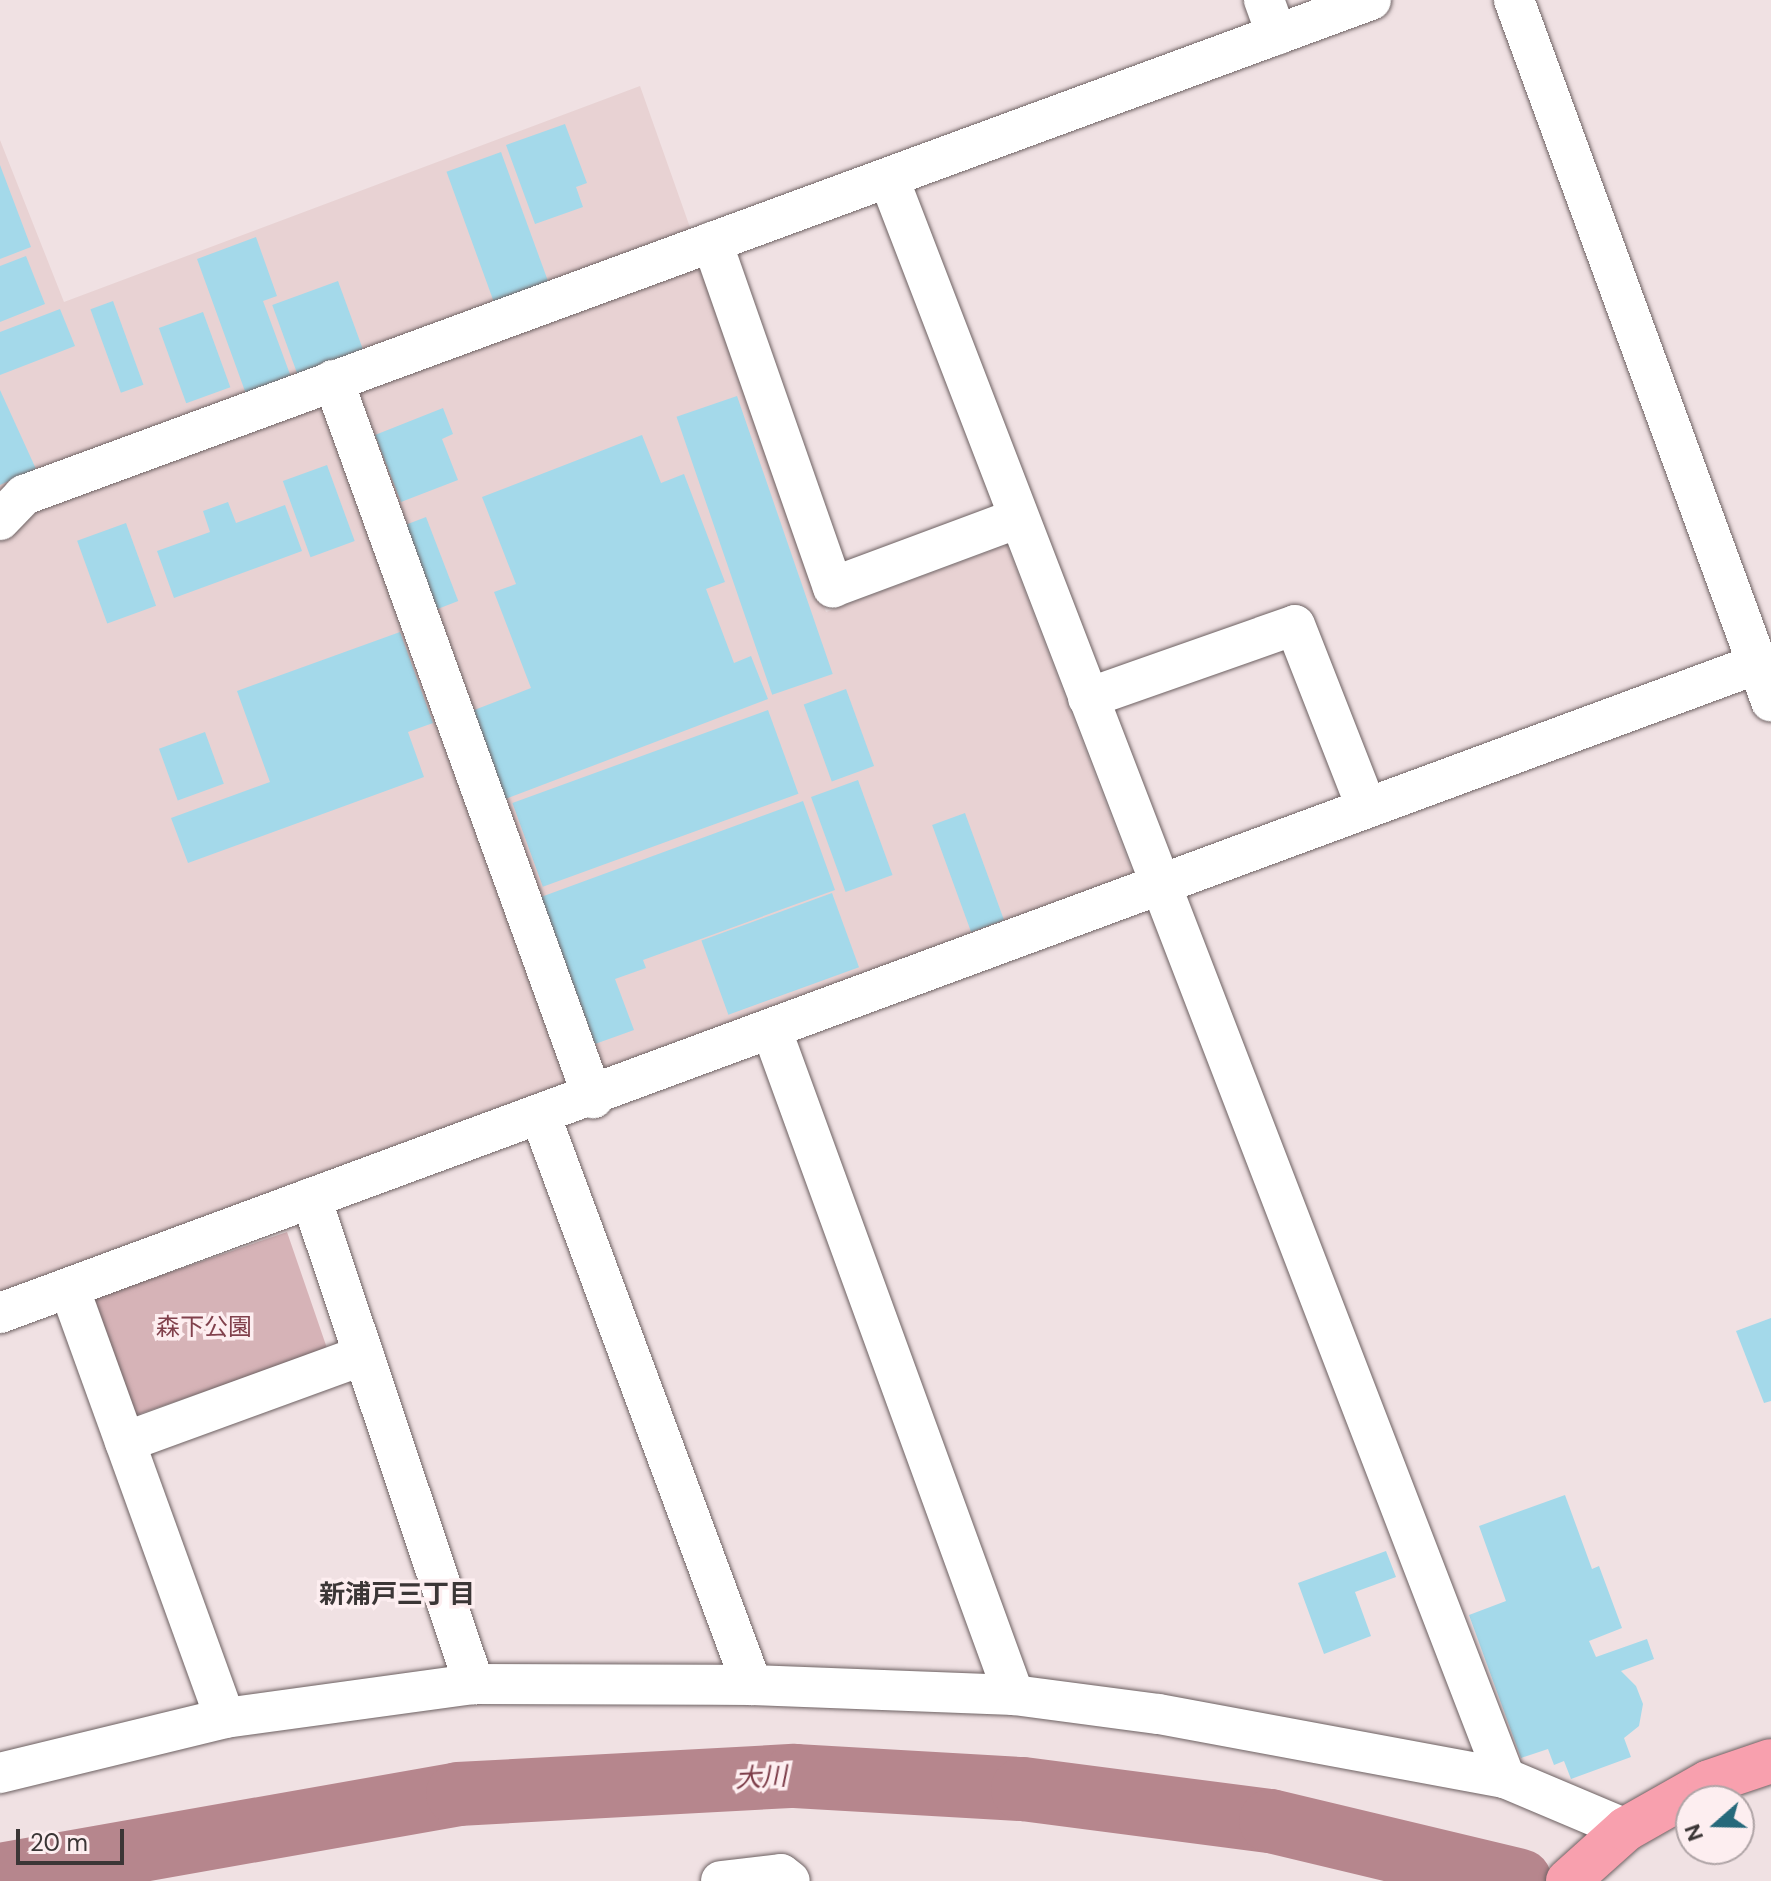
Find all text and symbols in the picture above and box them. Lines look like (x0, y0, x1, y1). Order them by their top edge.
park label: 森下公園 (156, 1313, 252, 1341)
district label: 新浦戸三丁目 (319, 1579, 475, 1611)
water label: 大川 (734, 1761, 788, 1795)
north arrow (1675, 1785, 1755, 1865)
scale bar (20, 1813, 128, 1863)
text: N (1677, 1820, 1710, 1845)
text: 20 m (30, 1827, 88, 1858)

